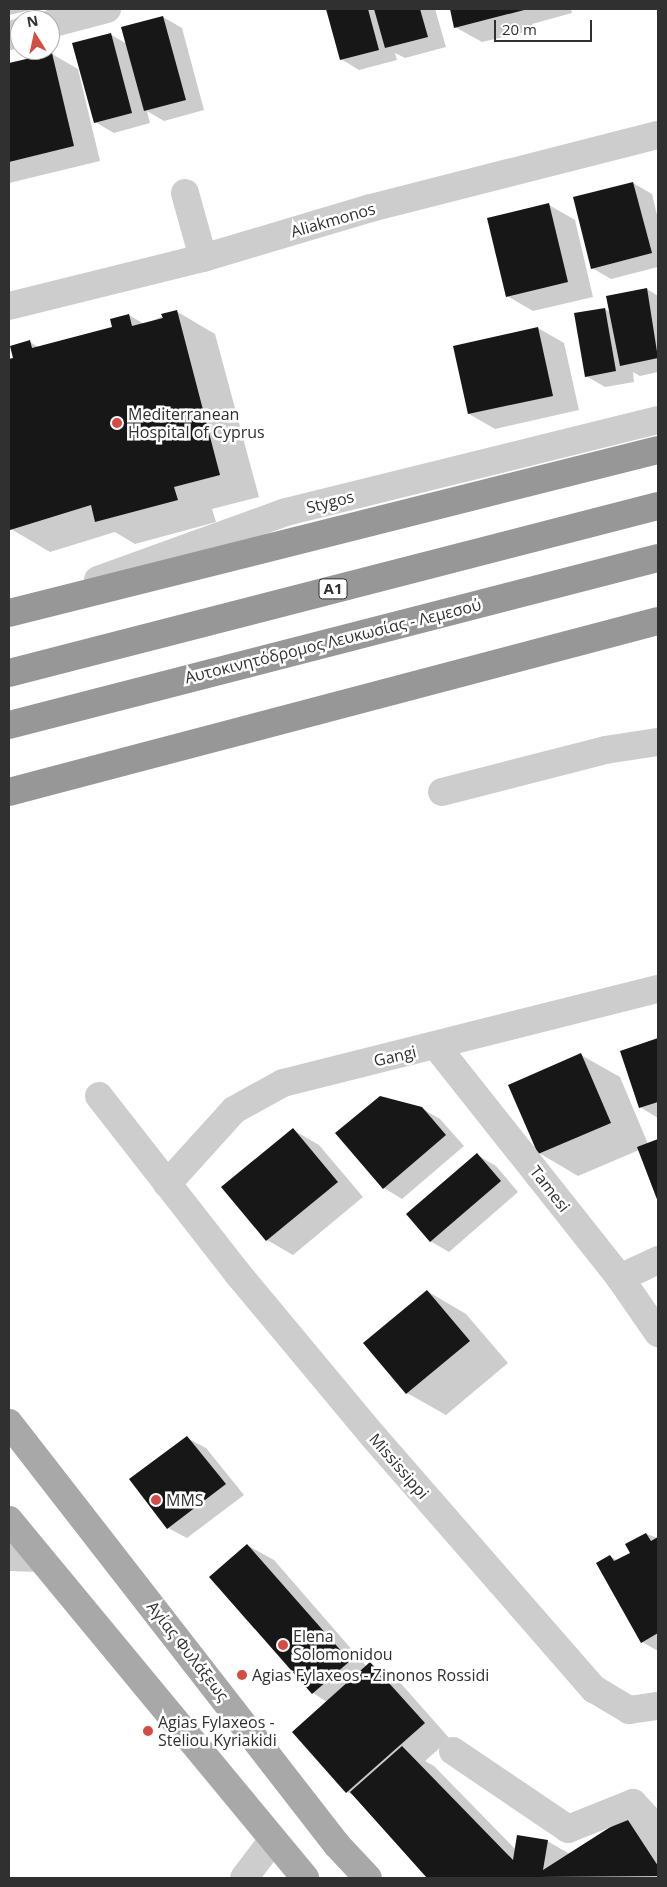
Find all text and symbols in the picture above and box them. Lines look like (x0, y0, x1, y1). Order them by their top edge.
north arrow (10, 10, 60, 60)
text: N (25, 10, 40, 31)
scale bar (497, 10, 594, 42)
text: 20 m (502, 19, 537, 39)
street label: Aliakmonos (289, 199, 377, 241)
place label: Mediterranean Hospital of Cyprus (128, 404, 265, 442)
marker: Mediterranean Hospital of Cyprus (110, 416, 124, 430)
street label: Stygos (304, 487, 356, 517)
road number: A1 (318, 576, 348, 602)
street label: Αυτοκινητόδρομος Λευκωσίας - Λεμεσού (183, 595, 483, 687)
street label: Gangi (372, 1042, 418, 1070)
street label: Tamesi (526, 1162, 574, 1216)
street label: Mississippi (365, 1429, 433, 1503)
place label: MMS (166, 1490, 204, 1510)
marker: MMS (150, 1494, 162, 1506)
street label: Αγίας Φυλάξεως (143, 1597, 233, 1705)
place label: Elena Solomonidou (293, 1626, 393, 1664)
marker: Elena Solomonidou (277, 1639, 289, 1651)
place label: Agias Fylaxeos - Zinonos Rossidi (252, 1665, 489, 1685)
marker: Agias Fylaxeos - Zinonos Rossidi (236, 1669, 248, 1681)
place label: Agias Fylaxeos - Steliou Kyriakidi (158, 1712, 277, 1750)
marker: Agias Fylaxeos - Steliou Kyriakidi (142, 1725, 154, 1737)

